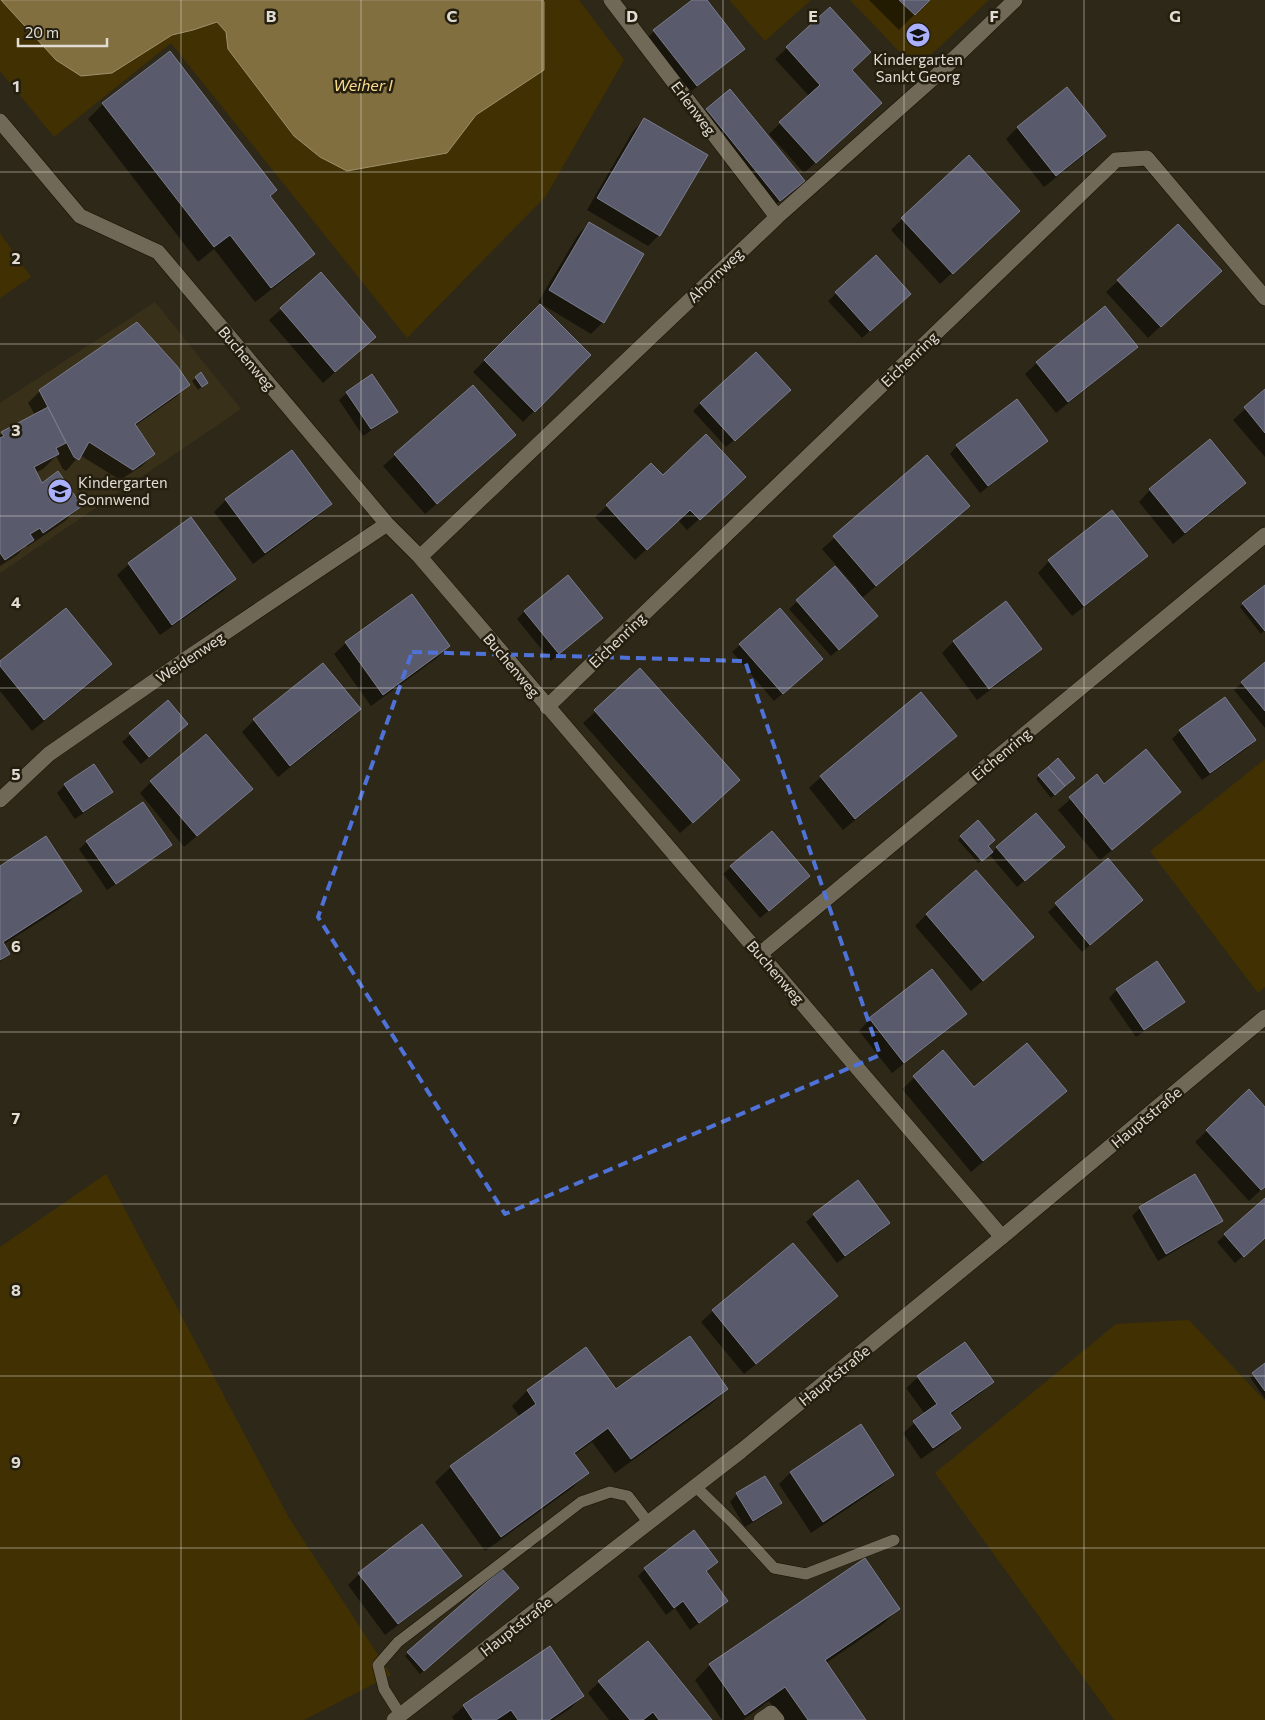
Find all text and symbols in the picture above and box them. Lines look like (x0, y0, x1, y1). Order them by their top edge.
text: B (266, 6, 277, 25)
text: C (447, 6, 458, 25)
text: D (626, 6, 638, 25)
text: E (808, 6, 818, 25)
text: F (989, 6, 999, 25)
text: G (1169, 6, 1181, 25)
scale bar (18, 15, 106, 47)
school or university icon: Kindergarten Sankt Georg (905, 22, 931, 48)
text: 20 m (25, 23, 59, 41)
place label: Kindergarten Sankt Georg (873, 50, 963, 85)
water label: Weiher I (333, 75, 393, 94)
text: 1 (12, 76, 20, 95)
street label: Erlenweg (668, 77, 720, 139)
street label: Ahornweg (684, 244, 746, 306)
text: 2 (11, 248, 21, 267)
street label: Buchenweg (215, 322, 279, 394)
street label: Eichenring (877, 328, 941, 390)
text: 3 (11, 420, 21, 439)
place label: Kindergarten Sonnwend (78, 473, 168, 508)
school or university icon: Kindergarten Sonnwend (47, 478, 73, 504)
text: 4 (11, 592, 21, 611)
street label: Eichenring (585, 609, 649, 671)
street label: Weidenweg (152, 628, 228, 686)
street label: Buchenweg (480, 629, 544, 701)
street label: Eichenring (968, 724, 1034, 784)
text: 5 (11, 764, 21, 783)
text: 6 (11, 936, 21, 955)
street label: Buchenweg (744, 937, 808, 1007)
street label: Hauptstraße (1107, 1082, 1185, 1152)
text: 7 (12, 1108, 21, 1127)
text: 8 (11, 1280, 21, 1299)
street label: Hauptstraße (795, 1341, 873, 1409)
text: 9 (11, 1452, 21, 1471)
street label: Hauptstraße (477, 1592, 555, 1660)

